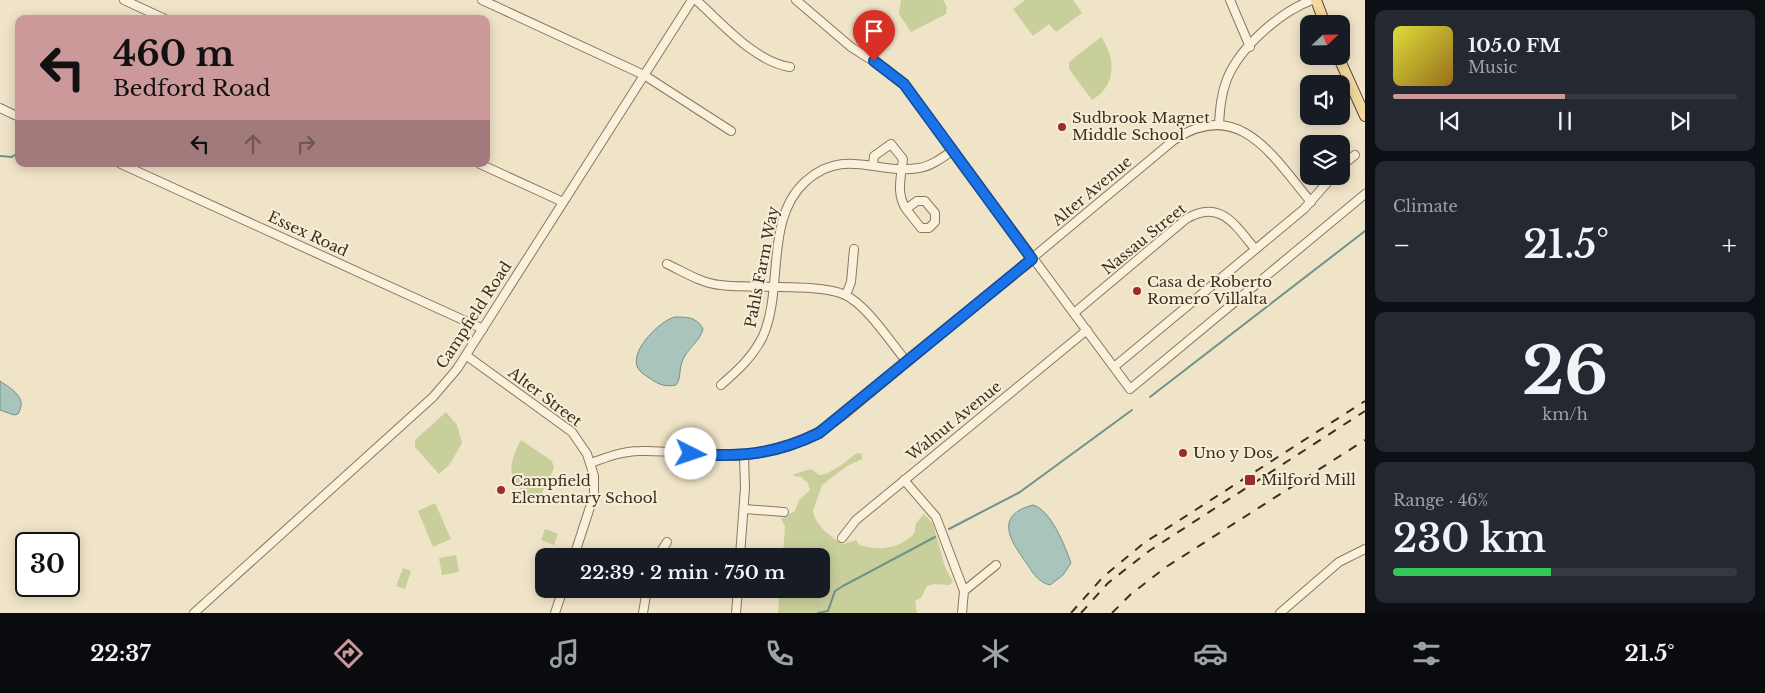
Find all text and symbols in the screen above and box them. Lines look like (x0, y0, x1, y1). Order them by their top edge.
pin (853, 10, 895, 61)
north arrow (1300, 15, 1350, 65)
map controls (1300, 15, 1350, 185)
icon: arrive (860, 17, 888, 45)
text: 460 m (113, 32, 234, 75)
text: 105.0 FM (1468, 34, 1561, 57)
icon: left (30, 35, 95, 100)
text: Music (1468, 57, 1517, 77)
text: Bedford Road (113, 75, 271, 102)
button: sound (1300, 75, 1350, 125)
icon: previous (1436, 107, 1464, 135)
icon: pause (1551, 107, 1579, 135)
icon: next (1666, 107, 1694, 135)
place label: Sudbrook Magnet Middle School (1072, 108, 1210, 144)
marker: Sudbrook Magnet Middle School (1056, 121, 1068, 133)
icon: left (186, 130, 214, 158)
icon: ahead (239, 130, 267, 158)
icon: right (292, 130, 320, 158)
button: layers (1300, 135, 1350, 185)
street label: Alter Avenue (1047, 152, 1135, 230)
text: Climate (1393, 196, 1458, 216)
street label: Nassau Street (1098, 199, 1190, 278)
street label: Pahls Farm Way (740, 204, 783, 329)
street label: Essex Road (265, 207, 351, 260)
text: 21.5° (1523, 221, 1609, 268)
text: − (1393, 228, 1411, 263)
text: + (1722, 228, 1737, 263)
street label: Campfield Road (432, 257, 515, 372)
place label: Casa de Roberto Romero Villalta (1147, 272, 1272, 308)
marker: Casa de Roberto Romero Villalta (1131, 285, 1143, 297)
text: 26 (1522, 331, 1608, 412)
street label: Alter Street (504, 362, 586, 431)
street label: Walnut Avenue (902, 377, 1005, 465)
text: km/h (1542, 404, 1588, 424)
position arrow (664, 427, 716, 479)
place label: Uno y Dos (1193, 443, 1273, 462)
marker: Uno y Dos (1177, 447, 1189, 459)
place label: Milford Mill (1261, 470, 1356, 489)
place label: Campfield Elementary School (511, 471, 658, 507)
marker: Milford Mill (1243, 473, 1257, 487)
marker: Campfield Elementary School (495, 484, 507, 496)
text: Range · 46% (1393, 490, 1488, 510)
text: 230 km (1393, 515, 1546, 562)
speed limit sign: 30 (15, 532, 80, 597)
text: 22:39 · 2 min · 750 m (580, 561, 785, 584)
icon: directions (331, 636, 366, 671)
icon: music (547, 636, 582, 671)
icon: phone (762, 636, 797, 671)
icon: climate (978, 636, 1013, 671)
icon: car (1193, 636, 1228, 671)
icon: filters (1409, 636, 1444, 671)
text: 22:37 (90, 640, 151, 667)
text: 21.5° (1625, 640, 1675, 667)

